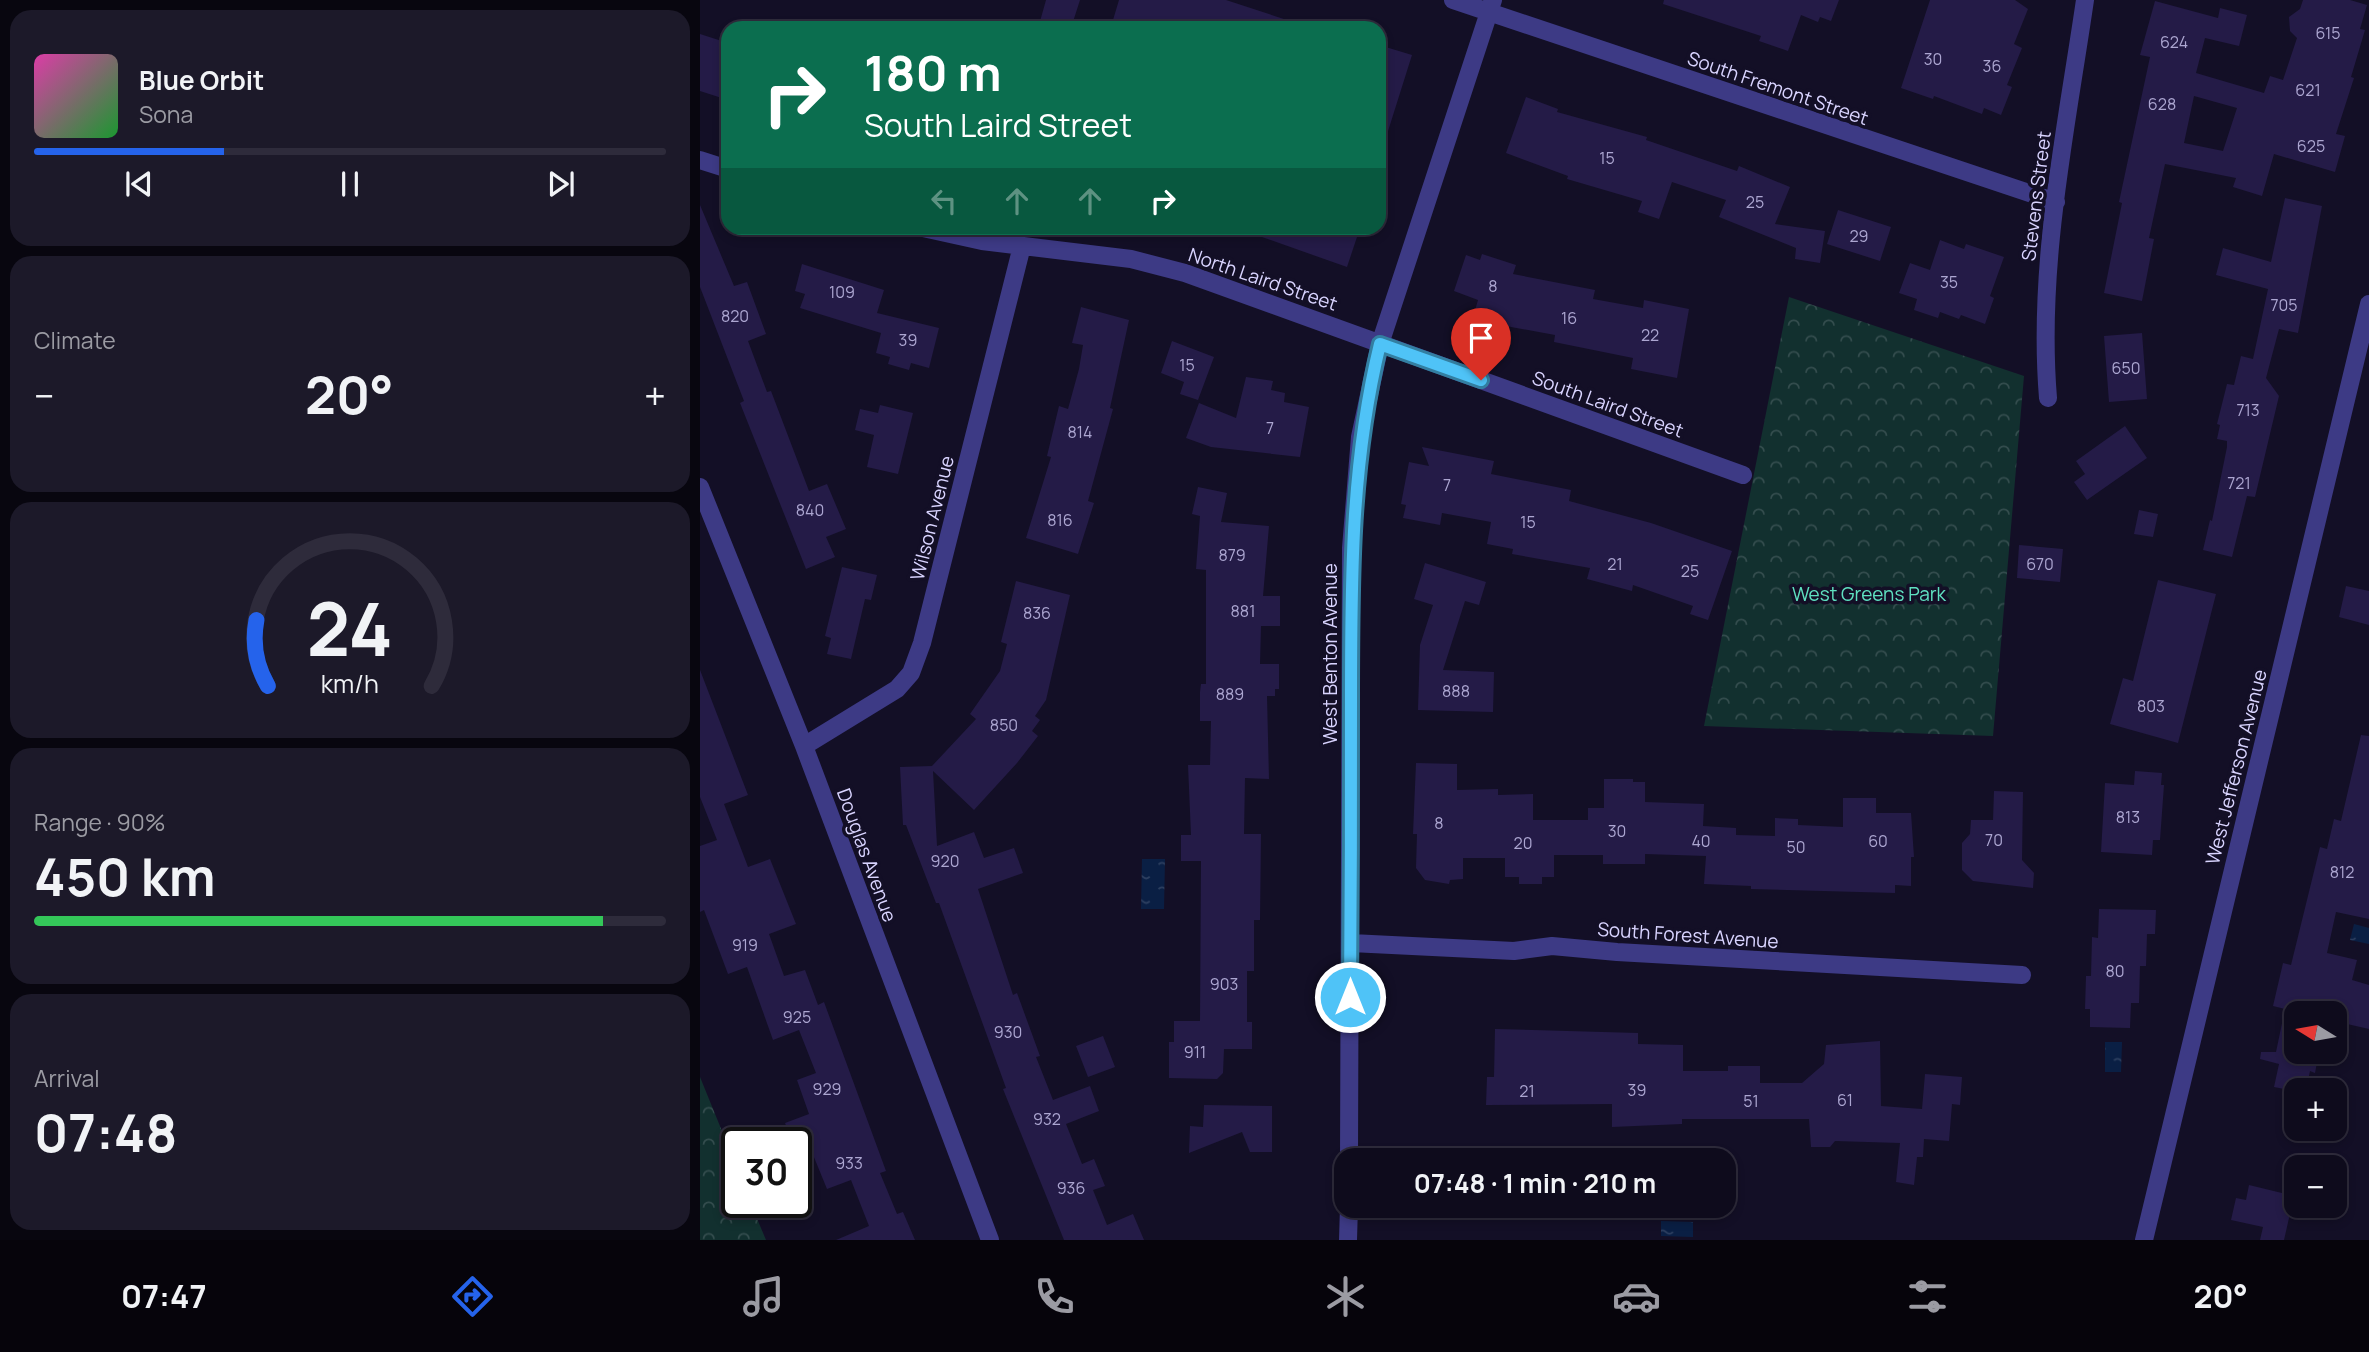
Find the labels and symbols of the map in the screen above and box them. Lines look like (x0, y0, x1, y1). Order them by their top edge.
house number: 615 (2315, 22, 2341, 44)
house number: 624 (2160, 31, 2188, 53)
street label: South Fremont Street (1684, 45, 1872, 131)
house number: 30 (1924, 48, 1942, 70)
house number: 36 (1983, 55, 2001, 77)
house number: 621 (2295, 79, 2321, 101)
house number: 628 (2148, 93, 2176, 115)
street label: Stevens Street (2015, 130, 2057, 262)
house number: 625 (2297, 135, 2325, 157)
house number: 15 (1599, 147, 1615, 169)
house number: 25 (1746, 191, 1764, 213)
house number: 29 (1849, 225, 1869, 247)
street label: North Laird Street (1185, 241, 1341, 317)
house number: 35 (1940, 271, 1958, 293)
house number: 8 (1488, 275, 1498, 297)
house number: 109 (829, 281, 855, 303)
house number: 705 (2270, 294, 2298, 316)
house number: 820 (721, 305, 749, 327)
house number: 16 (1561, 307, 1577, 329)
pin (1451, 308, 1511, 380)
house number: 22 (1641, 324, 1659, 346)
house number: 39 (899, 329, 917, 351)
house number: 15 (1179, 354, 1195, 376)
house number: 650 (2112, 357, 2140, 379)
street label: South Laird Street (1529, 365, 1687, 443)
house number: 713 (2236, 399, 2260, 421)
house number: 7 (1266, 417, 1274, 439)
house number: 814 (1068, 421, 1092, 443)
street label: Wilson Avenue (904, 453, 960, 583)
house number: 721 (2227, 472, 2251, 494)
house number: 7 (1443, 474, 1451, 496)
house number: 840 (796, 499, 824, 521)
house number: 816 (1047, 509, 1073, 531)
house number: 15 (1520, 511, 1536, 533)
house number: 879 (1218, 544, 1246, 566)
house number: 21 (1607, 553, 1623, 575)
house number: 670 (2026, 553, 2054, 575)
house number: 25 (1681, 560, 1699, 582)
street label: West Benton Avenue (1317, 563, 1343, 745)
park label: West Greens Park (1792, 581, 1947, 607)
house number: 881 (1231, 600, 1255, 622)
house number: 836 (1023, 602, 1051, 624)
street label: West Jefferson Avenue (2199, 667, 2273, 867)
house number: 888 (1442, 680, 1470, 702)
house number: 889 (1216, 683, 1244, 705)
house number: 803 (2137, 695, 2165, 717)
house number: 850 (990, 714, 1018, 736)
street label: Douglas Avenue (831, 785, 903, 925)
house number: 813 (2116, 806, 2140, 828)
house number: 8 (1434, 812, 1444, 834)
house number: 30 (1608, 820, 1626, 842)
house number: 70 (1985, 829, 2003, 851)
house number: 40 (1691, 830, 1711, 852)
house number: 60 (1868, 830, 1888, 852)
house number: 20 (1514, 832, 1532, 854)
house number: 50 (1787, 836, 1806, 858)
house number: 920 (931, 850, 959, 872)
house number: 812 (2330, 861, 2354, 883)
street label: South Forest Avenue (1596, 916, 1780, 954)
house number: 919 (732, 934, 758, 956)
position arrow (1313, 960, 1387, 1034)
house number: 80 (2105, 960, 2125, 982)
house number: 903 (1210, 973, 1238, 995)
north arrow (2284, 1001, 2347, 1064)
house number: 925 (783, 1006, 811, 1028)
house number: 930 (994, 1021, 1022, 1043)
house number: 911 (1184, 1041, 1206, 1063)
house number: 929 (813, 1078, 841, 1100)
house number: 39 (1628, 1079, 1646, 1101)
house number: 21 (1519, 1080, 1535, 1102)
house number: 61 (1837, 1089, 1853, 1111)
house number: 51 (1743, 1090, 1759, 1112)
house number: 932 (1033, 1108, 1061, 1130)
speed limit sign: 30 (721, 1127, 812, 1218)
house number: 933 (835, 1152, 863, 1174)
house number: 936 (1057, 1177, 1085, 1199)

